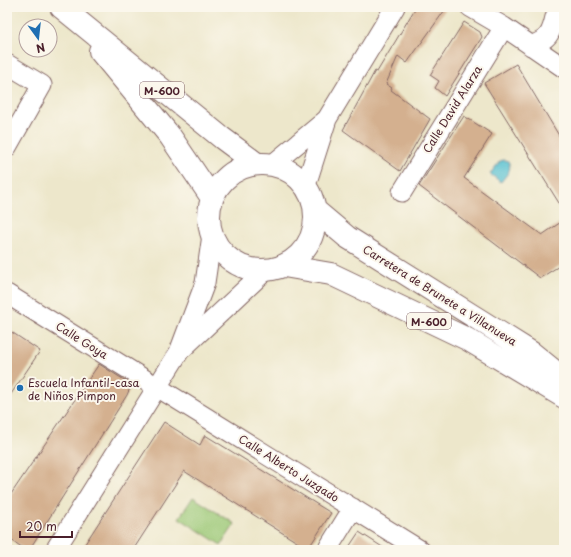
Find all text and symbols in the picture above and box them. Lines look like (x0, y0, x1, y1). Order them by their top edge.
north arrow (18, 18, 58, 58)
text: N (34, 39, 47, 58)
street label: Calle David Alarza (418, 61, 486, 156)
road number: M-600 (140, 82, 184, 98)
street label: Carretera de Brunete a Villanueva (360, 240, 520, 350)
road number: M-600 (407, 313, 451, 329)
street label: Calle Goya (53, 317, 112, 363)
place label: Escuela Infantil-casa de Niños Pimpon (28, 374, 139, 404)
marker: Escuela Infantil-casa de Niños Pimpon (15, 383, 25, 393)
street label: Calle Alberto Juzgado (235, 430, 343, 506)
scale bar (20, 513, 72, 539)
text: 20 m (26, 517, 57, 535)

